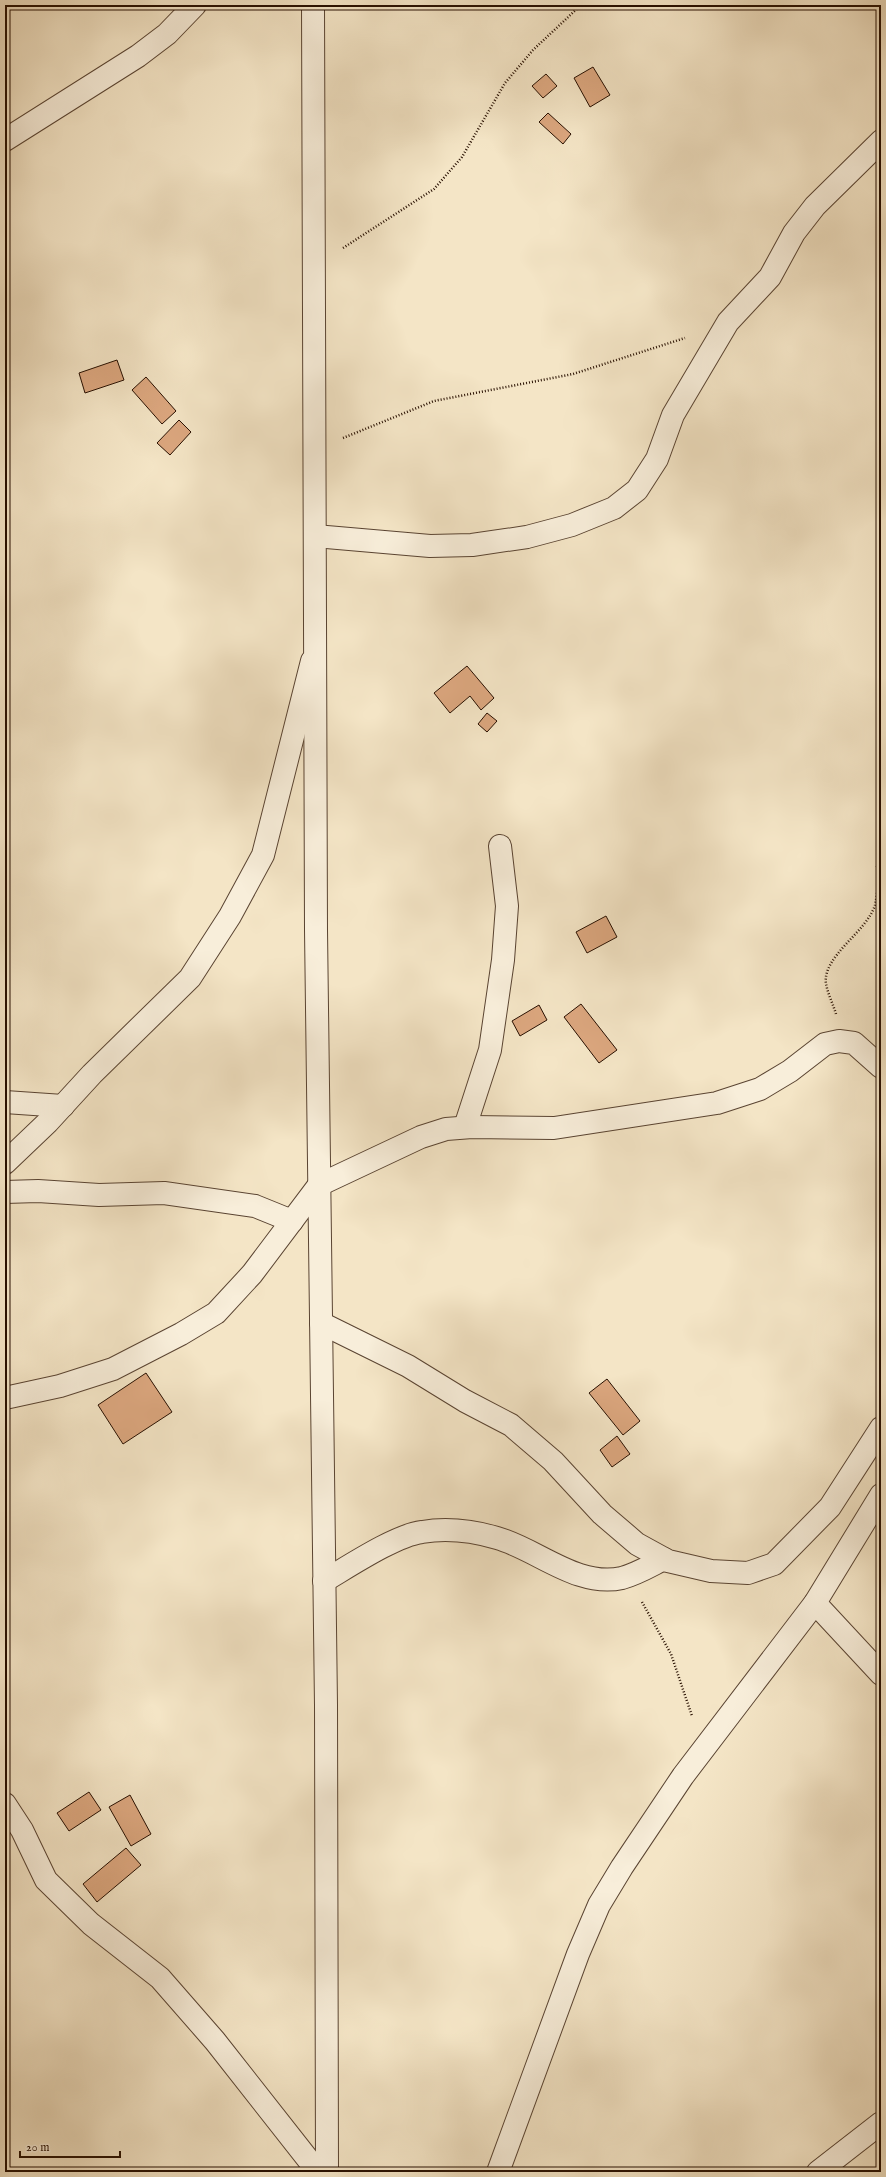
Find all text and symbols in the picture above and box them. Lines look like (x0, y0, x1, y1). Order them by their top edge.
scale bar (20, 2133, 120, 2159)
text: 20 m (26, 2140, 49, 2155)

